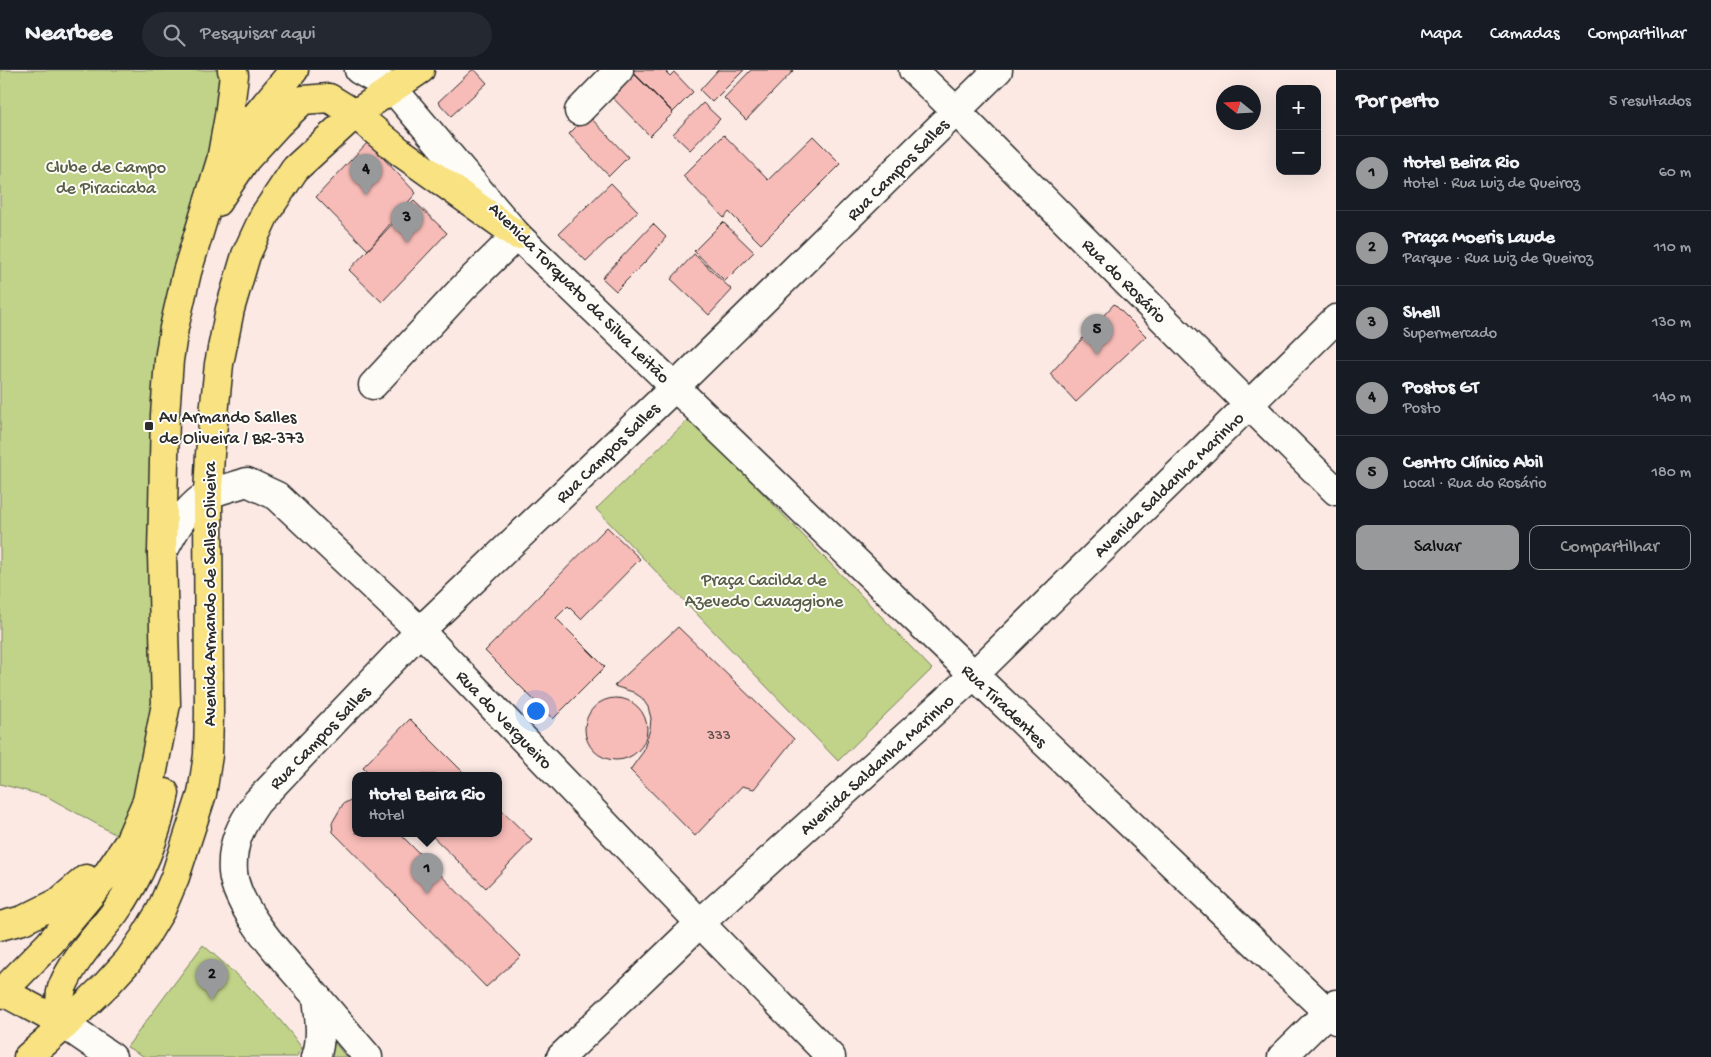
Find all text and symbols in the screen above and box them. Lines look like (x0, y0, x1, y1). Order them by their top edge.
search box (142, 12, 492, 57)
text: Nearbee (25, 20, 112, 49)
icon: search (160, 21, 188, 49)
text: Pesquisar aqui (200, 23, 316, 46)
text: Mapa (1421, 24, 1462, 45)
text: Camadas (1490, 24, 1560, 45)
text: Compartilhar (1588, 24, 1686, 45)
north arrow (1216, 85, 1261, 130)
map controls (1276, 85, 1321, 175)
button: + (1276, 85, 1321, 130)
text: Por perto (1356, 90, 1439, 115)
text: 5 resultados (1609, 93, 1691, 112)
street label: Rua Campos Salles (843, 114, 955, 226)
button: − (1276, 130, 1321, 175)
text: Hotel Beira Rio (1403, 152, 1519, 175)
pin: 4 (350, 154, 382, 195)
park label: Clube de Campo de Piracicaba (46, 158, 166, 200)
text: 1 (1369, 164, 1375, 183)
text: 60 m (1659, 164, 1691, 183)
text: Hotel · Rua Luiz de Queiroz (1403, 175, 1580, 194)
street label: Avenida Torquato da Silva Leitão (483, 199, 673, 389)
pin: 3 (391, 202, 423, 243)
text: Praça Moeris Laude (1403, 227, 1555, 250)
street label: Rua do Rosário (1076, 235, 1170, 329)
text: 2 (1368, 239, 1376, 258)
text: 110 m (1654, 239, 1691, 258)
text: Parque · Rua Luiz de Queiroz (1403, 250, 1593, 269)
text: Shell (1403, 302, 1440, 325)
pin: 5 (1081, 314, 1113, 355)
text: 3 (1368, 314, 1376, 333)
text: 130 m (1652, 314, 1691, 333)
text: Supermercado (1403, 325, 1497, 344)
text: Postos GT (1403, 377, 1479, 400)
text: 4 (1368, 389, 1376, 408)
text: 140 m (1653, 389, 1691, 408)
street label: Rua Campos Salles (553, 398, 666, 509)
text: Posto (1403, 400, 1441, 419)
place label: Av Armando Salles de Oliveira / BR-373 (159, 408, 304, 450)
street label: Avenida Saldanha Marinho (1090, 409, 1249, 563)
marker: Av Armando Salles de Oliveira / BR-373 (143, 420, 155, 432)
text: Centro Clínico Abil (1403, 452, 1543, 475)
street label: Avenida Armando de Salles Oliveira (201, 461, 222, 726)
text: 5 (1368, 464, 1376, 483)
text: 180 m (1652, 464, 1691, 483)
text: Local · Rua do Rosário (1403, 475, 1547, 494)
button: Salvar (1356, 525, 1519, 570)
button: Compartilhar (1529, 525, 1691, 570)
park label: Praça Cacilda de Azevedo Cavaggione (685, 571, 844, 613)
street label: Rua Tiradentes (956, 661, 1051, 754)
street label: Rua do Vergueiro (451, 667, 556, 775)
street label: Rua Campos Salles (266, 682, 377, 795)
street label: Avenida Saldanha Marinho (796, 691, 959, 841)
your location (523, 698, 549, 724)
house number: 333 (706, 727, 731, 745)
popup (352, 772, 502, 837)
text: Hotel Beira Rio (369, 784, 485, 807)
text: Hotel (369, 807, 405, 826)
pin: 1 (411, 853, 443, 894)
pin: 2 (196, 959, 228, 1000)

